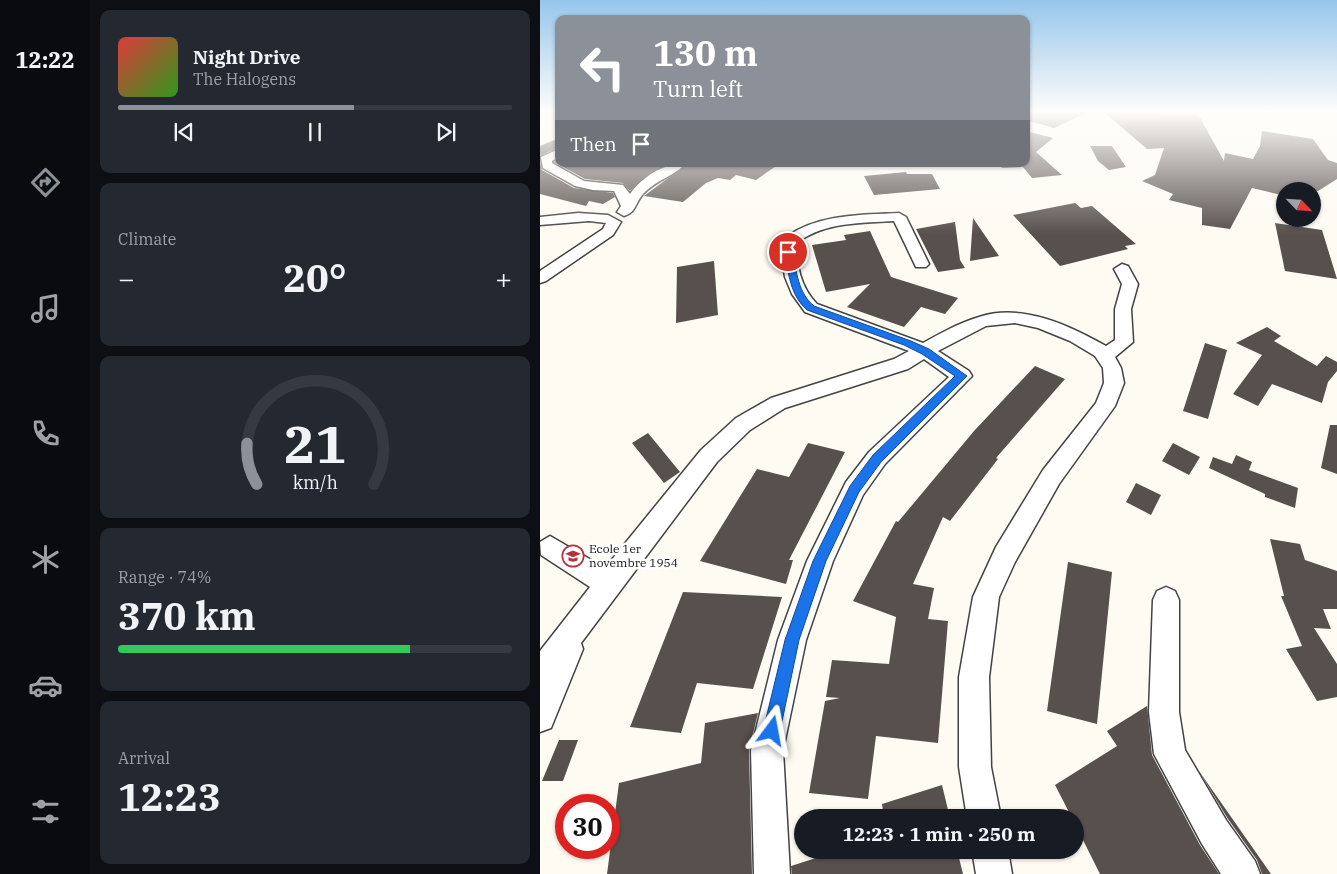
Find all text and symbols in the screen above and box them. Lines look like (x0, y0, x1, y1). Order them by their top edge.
text: 130 m (653, 30, 758, 76)
icon: left (570, 35, 635, 100)
text: 12:22 (15, 45, 75, 74)
text: Night Drive (193, 45, 301, 69)
text: The Halogens (193, 69, 296, 89)
text: Turn left (653, 74, 743, 103)
icon: previous (170, 118, 198, 146)
icon: pause (301, 118, 329, 146)
icon: next (432, 118, 460, 146)
icon: arrive (627, 130, 655, 158)
text: Then (570, 132, 617, 156)
icon: directions (28, 165, 63, 200)
north arrow (1276, 182, 1321, 228)
map controls (1276, 182, 1321, 227)
text: Climate (118, 229, 176, 249)
pin (767, 231, 809, 273)
icon: arrive (774, 238, 802, 266)
text: 20° (283, 253, 347, 302)
text: − (118, 260, 135, 297)
text: + (495, 260, 512, 297)
icon: music (28, 291, 63, 326)
text: 21 (284, 410, 346, 477)
icon: phone (28, 416, 63, 451)
text: km/h (292, 471, 338, 494)
place label: Ecole 1er novembre 1954 (589, 541, 678, 570)
icon: climate (28, 542, 63, 577)
school or university icon: Ecole 1er novembre 1954 (561, 544, 585, 568)
text: Range · 74% (118, 567, 211, 587)
text: 370 km (118, 591, 256, 640)
icon: car (28, 668, 63, 703)
position arrow (745, 704, 797, 756)
text: Arrival (118, 748, 170, 768)
text: 12:23 (118, 772, 221, 821)
icon: filters (28, 794, 63, 829)
speed limit sign: 30 (555, 794, 620, 859)
text: 12:23 · 1 min · 250 m (843, 822, 1035, 846)

